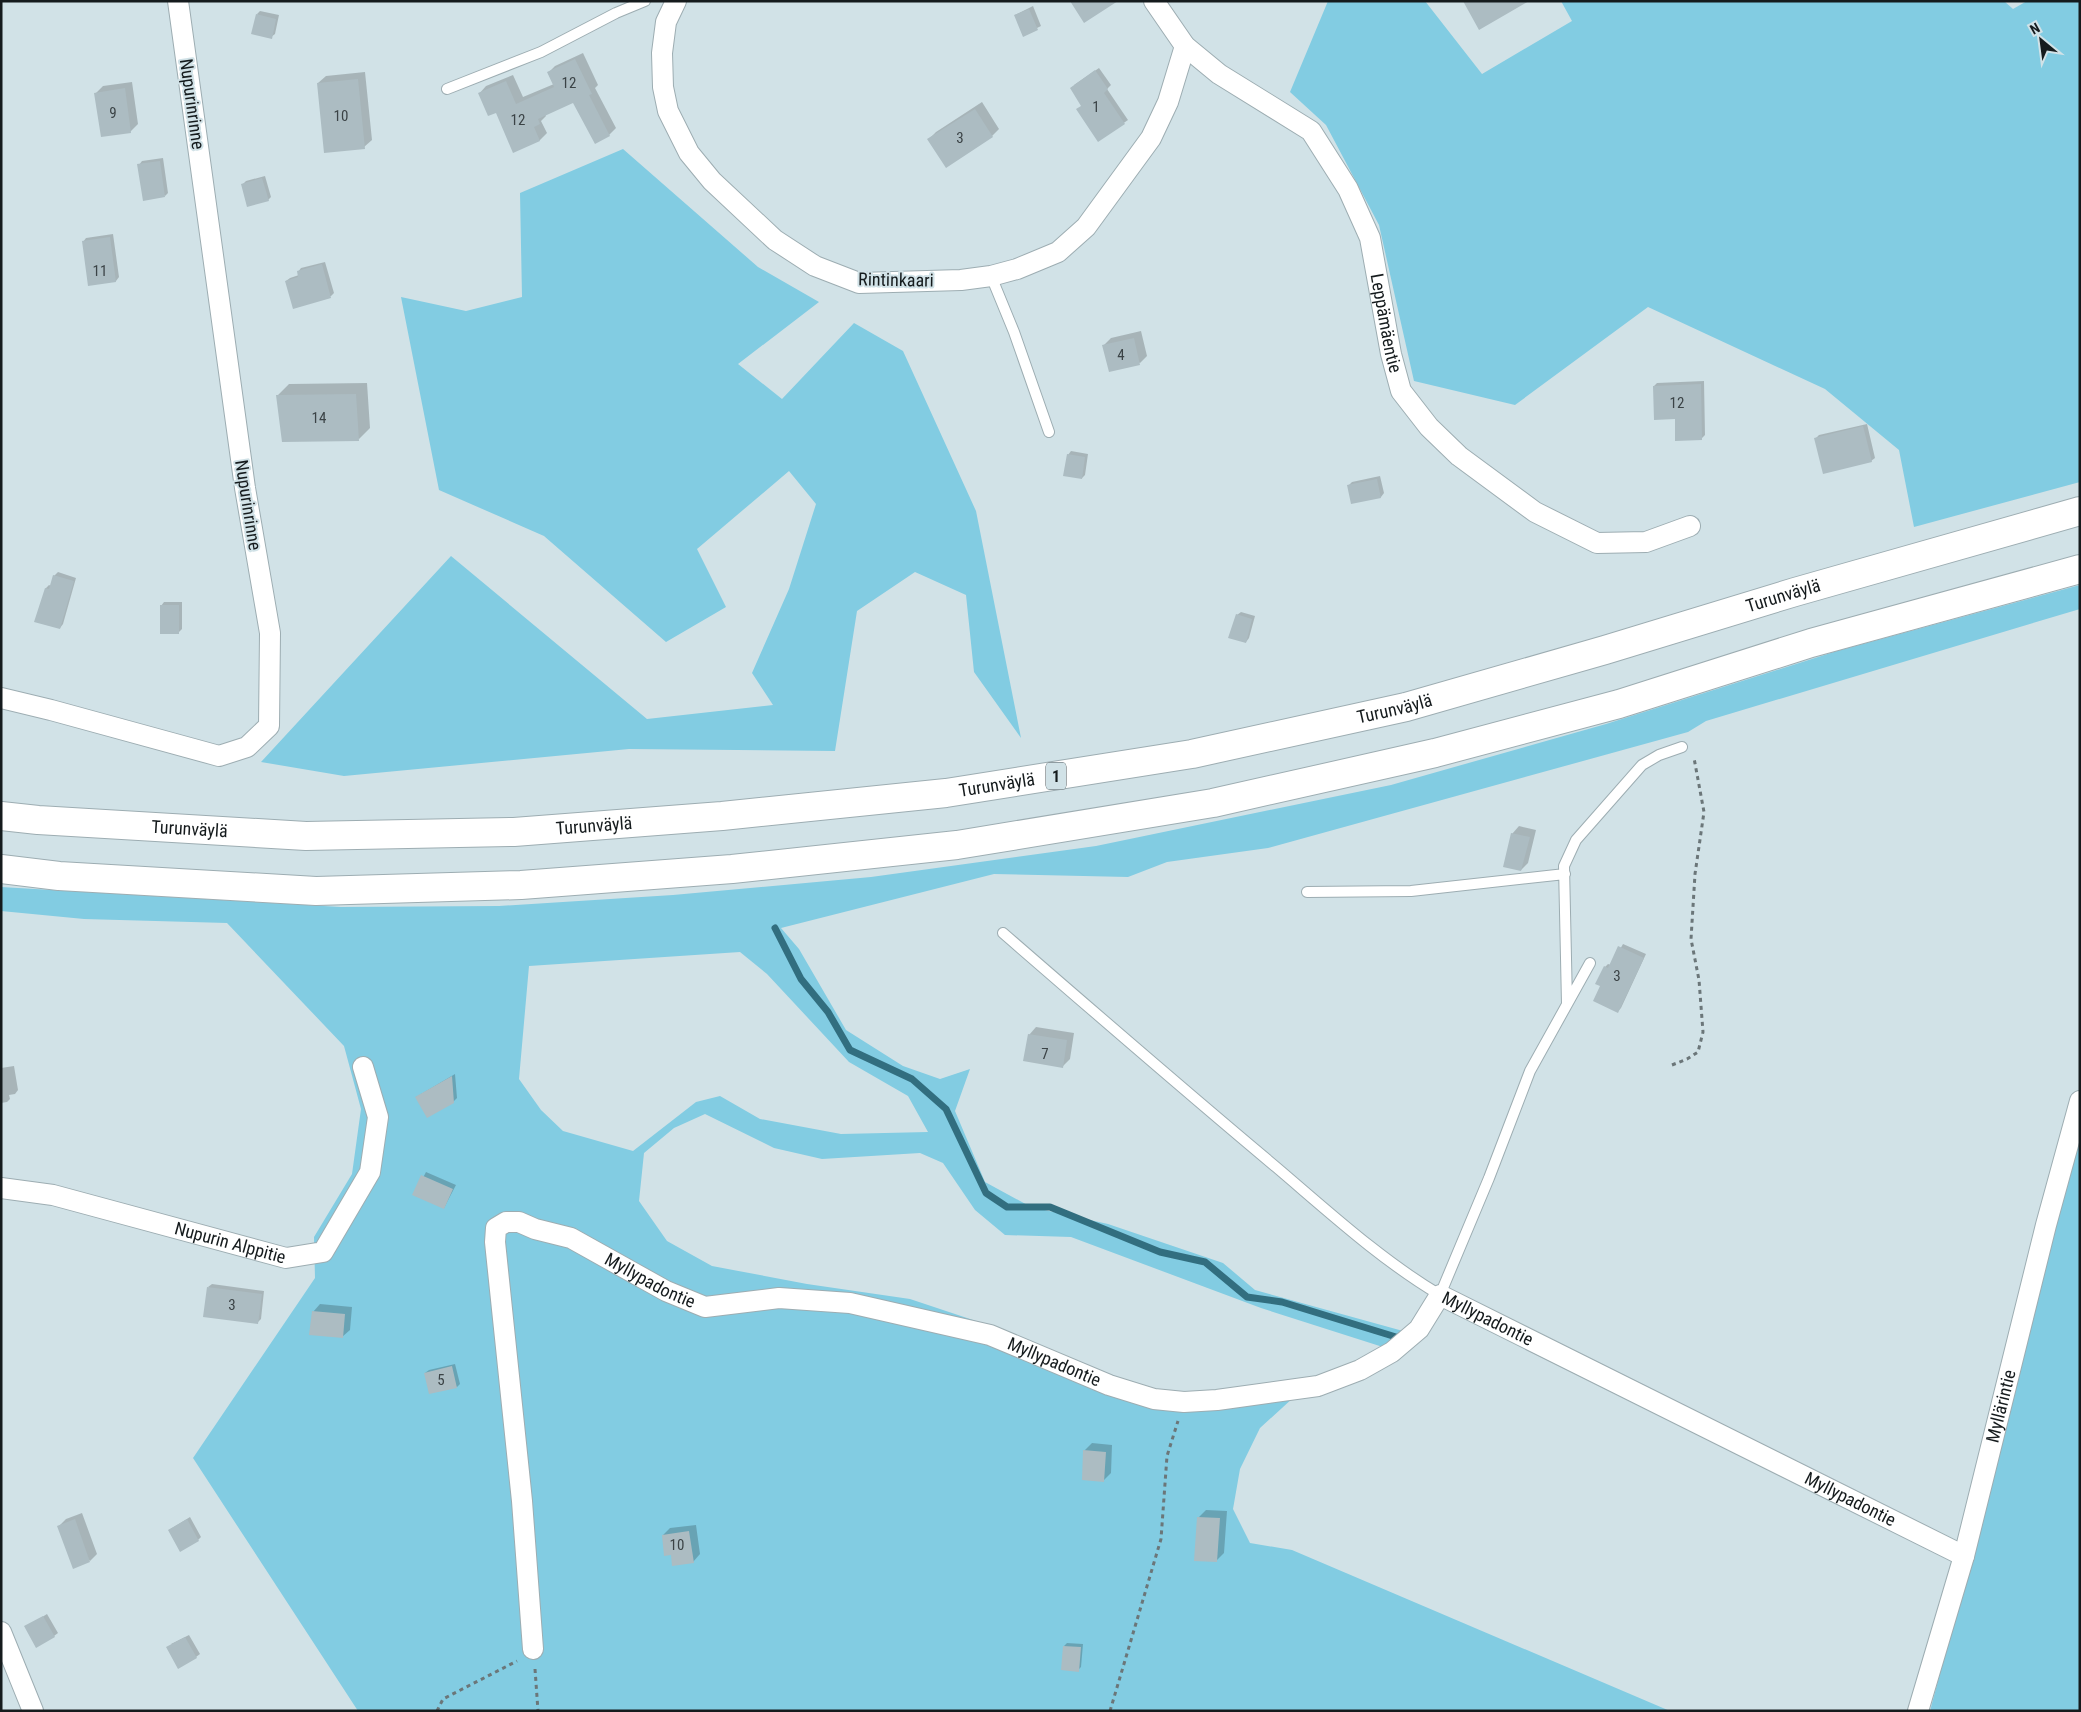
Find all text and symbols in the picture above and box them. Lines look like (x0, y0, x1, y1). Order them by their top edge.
north arrow (2016, 15, 2066, 65)
text: N (2027, 20, 2042, 38)
street label: Nupurinrinne (176, 57, 209, 151)
house number: 12 (562, 74, 576, 92)
house number: 1 (1092, 98, 1100, 116)
house number: 9 (109, 104, 117, 122)
house number: 10 (334, 107, 348, 125)
house number: 12 (511, 111, 525, 129)
house number: 3 (956, 129, 964, 147)
house number: 11 (93, 262, 107, 280)
street label: Rintinkaari (858, 268, 934, 291)
street label: Leppämäentie (1367, 272, 1407, 375)
house number: 4 (1117, 346, 1125, 364)
house number: 12 (1670, 394, 1684, 412)
house number: 14 (312, 409, 326, 427)
street label: Nupurinrinne (231, 458, 266, 552)
street label: Turunväylä (1743, 574, 1823, 616)
street label: Turunväylä (1355, 689, 1434, 727)
road number: 1 (1046, 762, 1066, 789)
street label: Turunväylä (957, 768, 1036, 801)
street label: Turunväylä (555, 812, 633, 839)
street label: Turunväylä (151, 816, 228, 841)
house number: 3 (1613, 967, 1621, 985)
house number: 7 (1041, 1045, 1049, 1063)
street label: Nupurin Alppitie (172, 1217, 288, 1267)
street label: Myllypadontie (601, 1248, 699, 1312)
street label: Myllypadontie (1439, 1287, 1537, 1350)
house number: 3 (228, 1296, 236, 1314)
street label: Myllypadontie (1005, 1333, 1104, 1390)
street label: Myllärintie (1982, 1368, 2020, 1445)
house number: 5 (437, 1371, 445, 1389)
street label: Myllypadontie (1801, 1467, 1899, 1530)
house number: 10 (670, 1536, 684, 1554)

